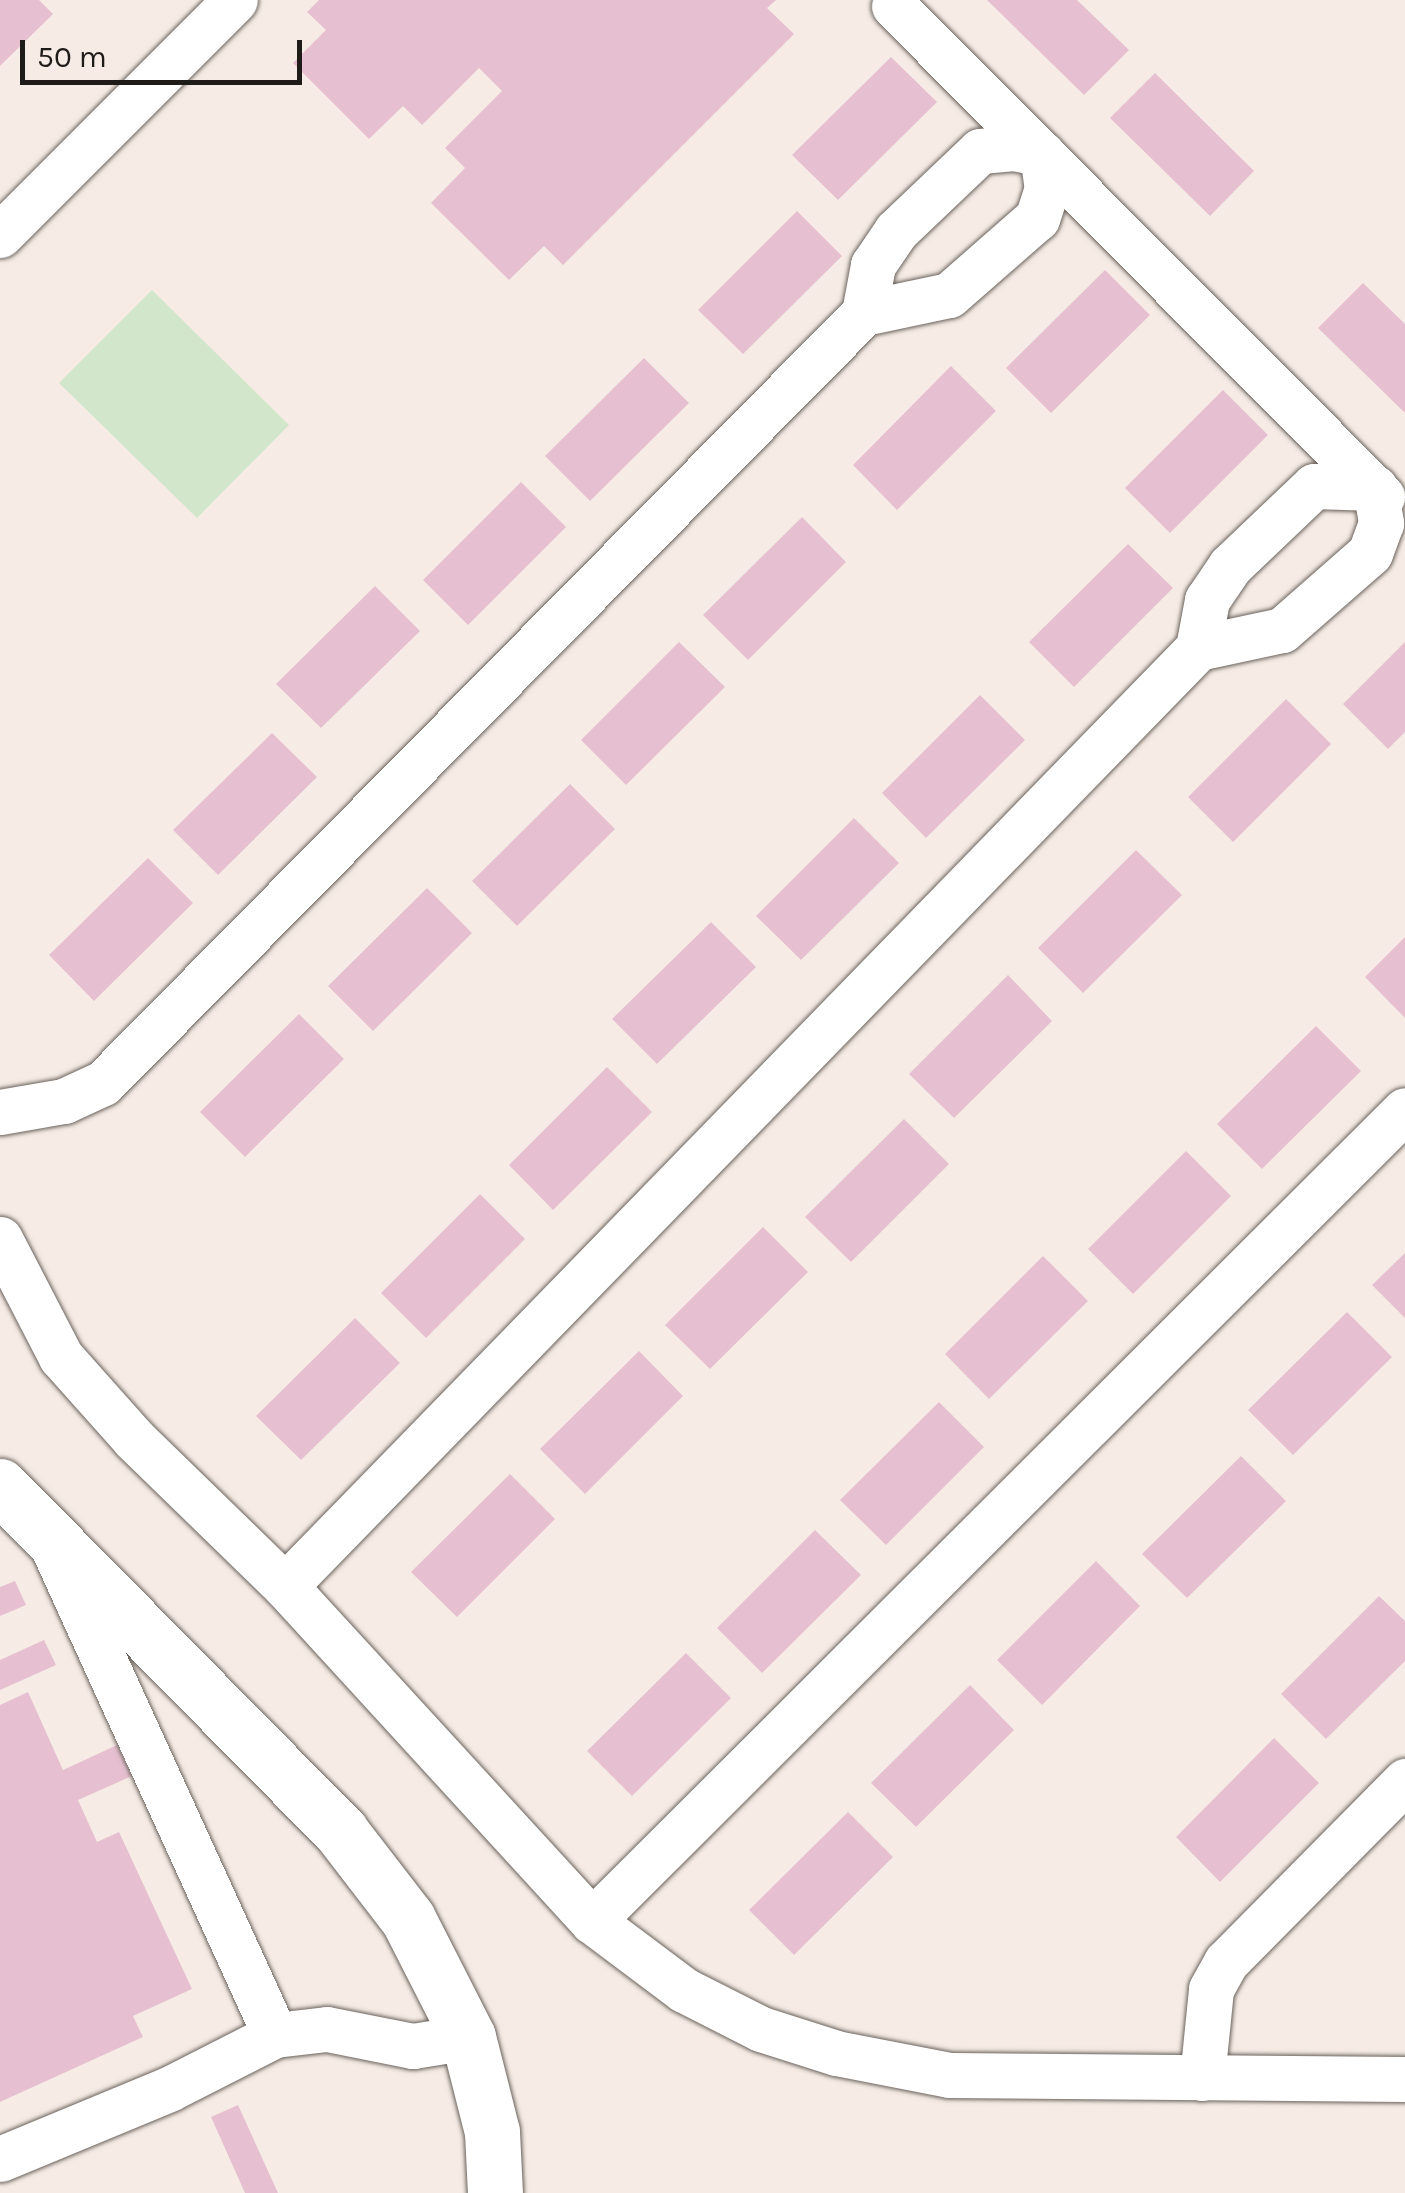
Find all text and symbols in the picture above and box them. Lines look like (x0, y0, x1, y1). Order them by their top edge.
scale bar (25, 20, 308, 82)
text: 50 m (37, 39, 107, 75)

